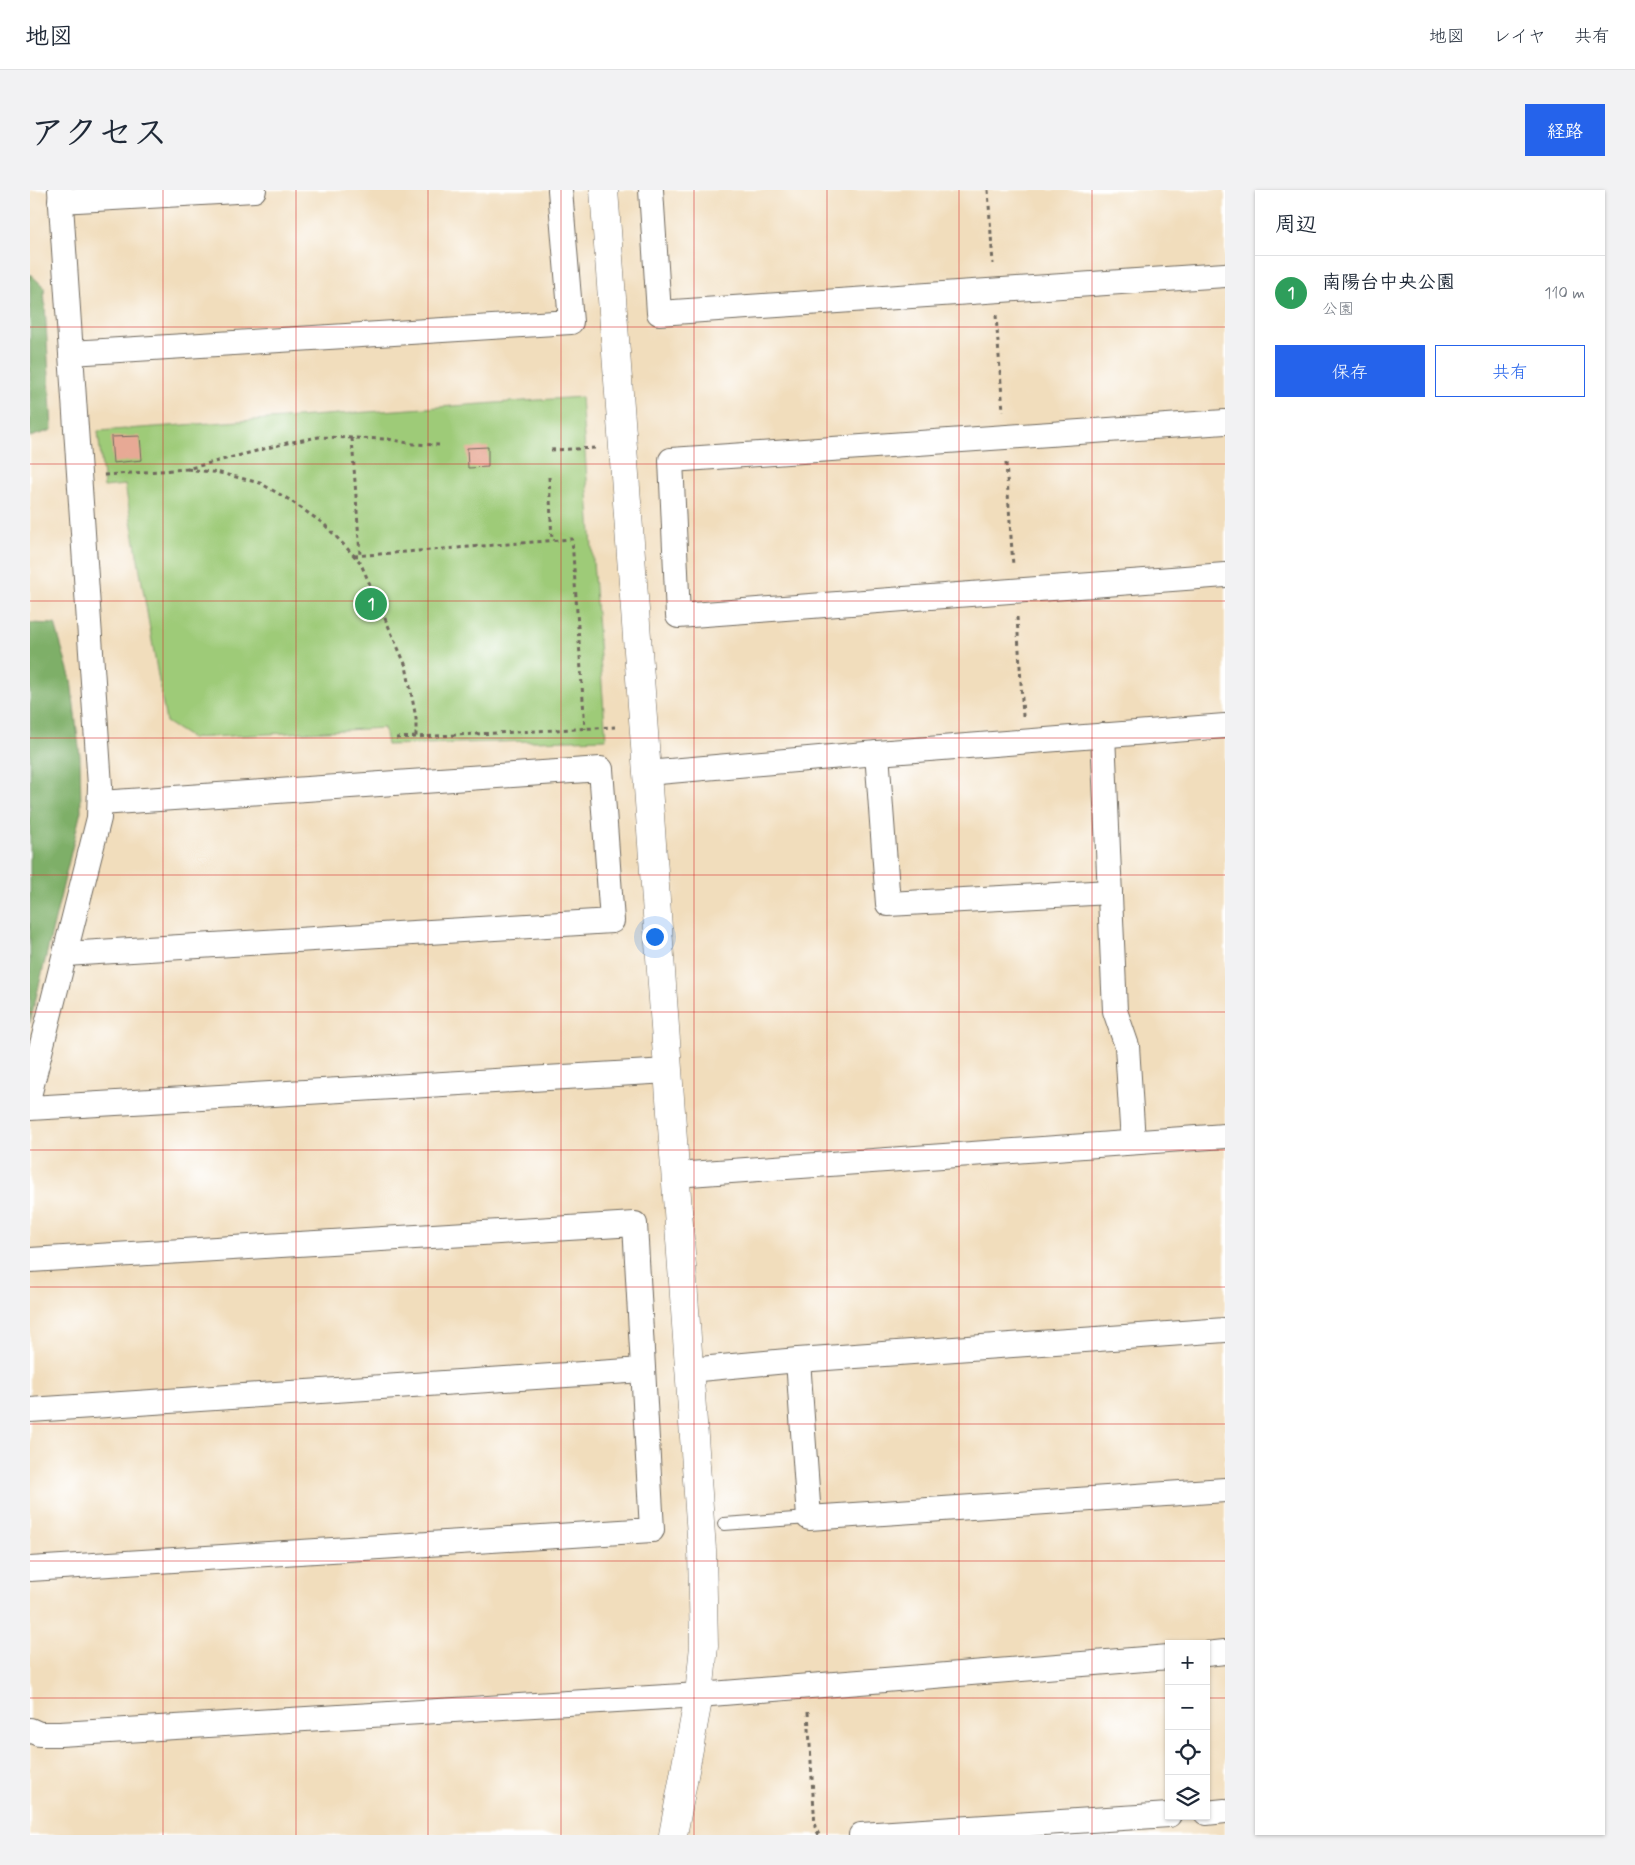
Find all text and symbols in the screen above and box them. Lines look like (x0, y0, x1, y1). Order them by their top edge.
text: 地図 (25, 22, 73, 53)
text: 地図 (1429, 25, 1465, 49)
text: レイヤ (1493, 25, 1546, 49)
text: 共有 (1574, 25, 1610, 49)
button: 経路 (1525, 104, 1605, 156)
text: アクセス (30, 111, 168, 157)
text: 周辺 (1275, 211, 1317, 239)
text: 南陽台中央公園 (1322, 270, 1455, 295)
text: 1 (1287, 283, 1295, 304)
text: 110 m (1544, 283, 1585, 304)
text: 公園 (1322, 299, 1354, 320)
button: 保存 (1275, 345, 1425, 397)
button: 共有 (1435, 345, 1585, 397)
pin: 1 (355, 585, 387, 623)
your location (642, 924, 668, 950)
map controls (1165, 1640, 1210, 1820)
button: + (1165, 1640, 1210, 1685)
button: − (1165, 1685, 1210, 1730)
button: locate (1165, 1730, 1210, 1775)
button: layers (1165, 1775, 1210, 1820)

